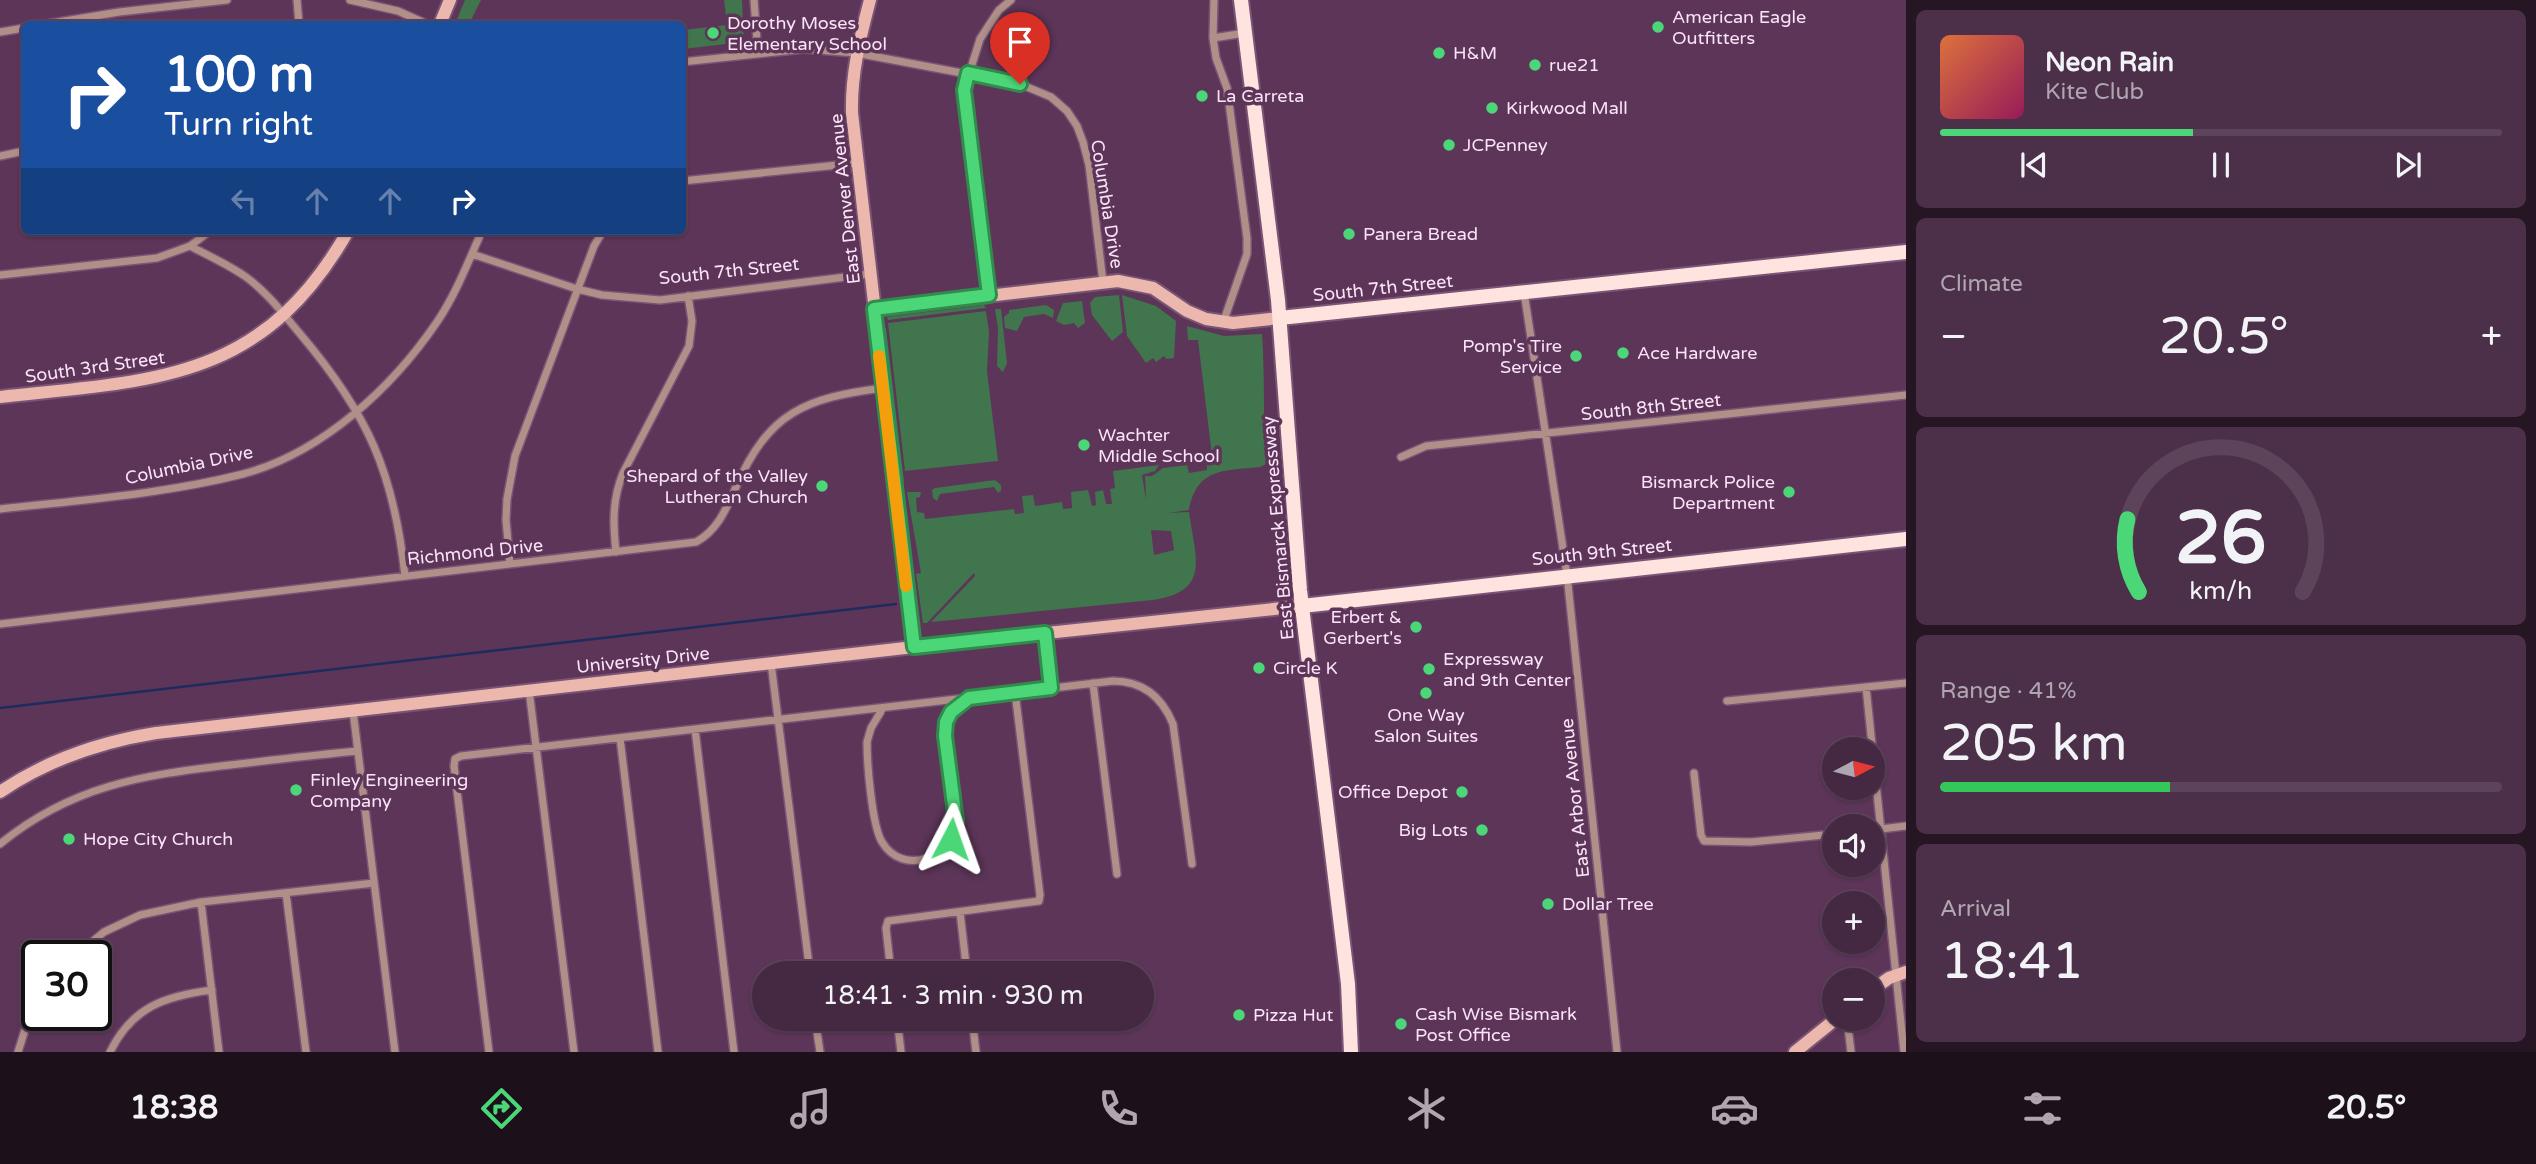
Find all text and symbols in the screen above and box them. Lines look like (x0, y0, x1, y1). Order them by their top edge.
place label: American Eagle Outfitters (1672, 6, 1806, 49)
place label: Dorothy Moses Elementary School (727, 12, 887, 55)
pin (990, 12.0, 1050, 84)
marker: American Eagle Outfitters (1650, 19, 1666, 35)
icon: arrive (1001, 23, 1039, 61)
marker: Dorothy Moses Elementary School (705, 25, 721, 41)
place label: H&M (1453, 42, 1497, 64)
marker: H&M (1431, 45, 1447, 61)
text: 100 m (164, 46, 314, 105)
text: Neon Rain (2045, 47, 2174, 78)
icon: right (49, 49, 140, 140)
place label: rue21 (1549, 54, 1600, 76)
marker: rue21 (1527, 57, 1543, 73)
text: Kite Club (2045, 78, 2144, 106)
place label: La Carreta (1216, 85, 1305, 107)
marker: La Carreta (1194, 88, 1210, 104)
place label: Kirkwood Mall (1506, 97, 1628, 119)
marker: Kirkwood Mall (1484, 100, 1500, 116)
text: Turn right (164, 106, 313, 144)
street label: East Denver Avenue (825, 113, 865, 285)
place label: JCPenney (1463, 134, 1548, 156)
marker: JCPenney (1441, 137, 1457, 153)
street label: Columbia Drive (1086, 138, 1128, 270)
icon: previous (2015, 146, 2053, 184)
icon: pause (2202, 146, 2240, 184)
icon: next (2389, 146, 2427, 184)
icon: left (225, 182, 263, 220)
icon: ahead (298, 182, 336, 220)
icon: ahead (371, 182, 409, 220)
icon: right (444, 182, 482, 220)
place label: Panera Bread (1363, 223, 1478, 245)
marker: Panera Bread (1341, 226, 1357, 242)
street label: South 7th Street (658, 253, 800, 289)
street label: South 7th Street (1312, 270, 1454, 306)
text: Climate (1940, 270, 2023, 298)
text: 20.5° (2159, 305, 2289, 368)
text: − (1940, 314, 1967, 360)
text: + (2481, 314, 2502, 360)
place label: Pomp's Tire Service (1462, 335, 1562, 378)
place label: Ace Hardware (1637, 342, 1757, 364)
marker: Ace Hardware (1615, 345, 1631, 361)
street label: South 3rd Street (24, 346, 166, 388)
marker: Pomp's Tire Service (1568, 348, 1584, 364)
street label: South 8th Street (1580, 389, 1722, 425)
street label: East Bismarck Expressway (1257, 415, 1299, 641)
place label: Wachter Middle School (1098, 424, 1220, 467)
marker: Wachter Middle School (1076, 437, 1092, 453)
street label: Columbia Drive (123, 441, 255, 489)
place label: Shepard of the Valley Lutheran Church (626, 465, 808, 508)
place label: Bismarck Police Department (1641, 471, 1775, 514)
marker: Shepard of the Valley Lutheran Church (814, 478, 830, 494)
marker: Bismarck Police Department (1781, 484, 1797, 500)
text: 26 (2175, 495, 2267, 583)
street label: Richmond Drive (406, 534, 544, 570)
street label: South 9th Street (1531, 534, 1673, 570)
text: km/h (2190, 576, 2252, 606)
place label: Erbert & Gerbert's (1323, 606, 1402, 649)
marker: Erbert & Gerbert's (1408, 619, 1424, 635)
street label: University Drive (575, 642, 711, 678)
place label: Expressway and 9th Center (1443, 648, 1571, 691)
place label: Circle K (1273, 657, 1338, 679)
marker: Circle K (1251, 660, 1267, 676)
marker: Expressway and 9th Center (1421, 661, 1437, 677)
text: Range · 41% (1940, 677, 2076, 705)
marker: One Way Salon Suites (1418, 685, 1434, 701)
place label: One Way Salon Suites (1374, 704, 1478, 747)
text: 205 km (1940, 712, 2128, 775)
street label: East Arbor Avenue (1556, 717, 1594, 879)
north arrow (1822, 737, 1885, 800)
map controls (1822, 737, 1885, 1031)
place label: Finley Engineering Company (310, 769, 468, 812)
place label: Office Depot (1338, 781, 1448, 803)
marker: Finley Engineering Company (288, 782, 304, 798)
marker: Office Depot (1454, 784, 1470, 800)
position arrow (914, 802, 988, 876)
button: sound (1822, 814, 1885, 877)
place label: Big Lots (1398, 819, 1468, 841)
marker: Big Lots (1474, 822, 1490, 838)
place label: Hope City Church (83, 828, 233, 850)
marker: Hope City Church (61, 831, 77, 847)
button: + (1822, 891, 1885, 954)
place label: Dollar Tree (1562, 893, 1654, 915)
text: Arrival (1940, 895, 2011, 923)
marker: Dollar Tree (1540, 896, 1556, 912)
text: 18:41 (1940, 930, 2084, 993)
speed limit sign: 30 (21, 940, 112, 1031)
button: − (1822, 968, 1885, 1031)
text: 18:41 · 3 min · 930 m (822, 980, 1084, 1011)
place label: Cash Wise Bismark Post Office (1415, 1003, 1577, 1046)
place label: Pizza Hut (1253, 1004, 1333, 1026)
marker: Pizza Hut (1231, 1007, 1247, 1023)
marker: Cash Wise Bismark Post Office (1393, 1016, 1409, 1032)
icon: directions (477, 1084, 526, 1133)
icon: music (786, 1084, 835, 1133)
icon: phone (1094, 1084, 1143, 1133)
icon: climate (1402, 1084, 1451, 1133)
icon: car (1710, 1084, 1759, 1133)
icon: filters (2018, 1084, 2067, 1133)
text: 18:38 (130, 1089, 218, 1127)
text: 20.5° (2326, 1089, 2406, 1127)

